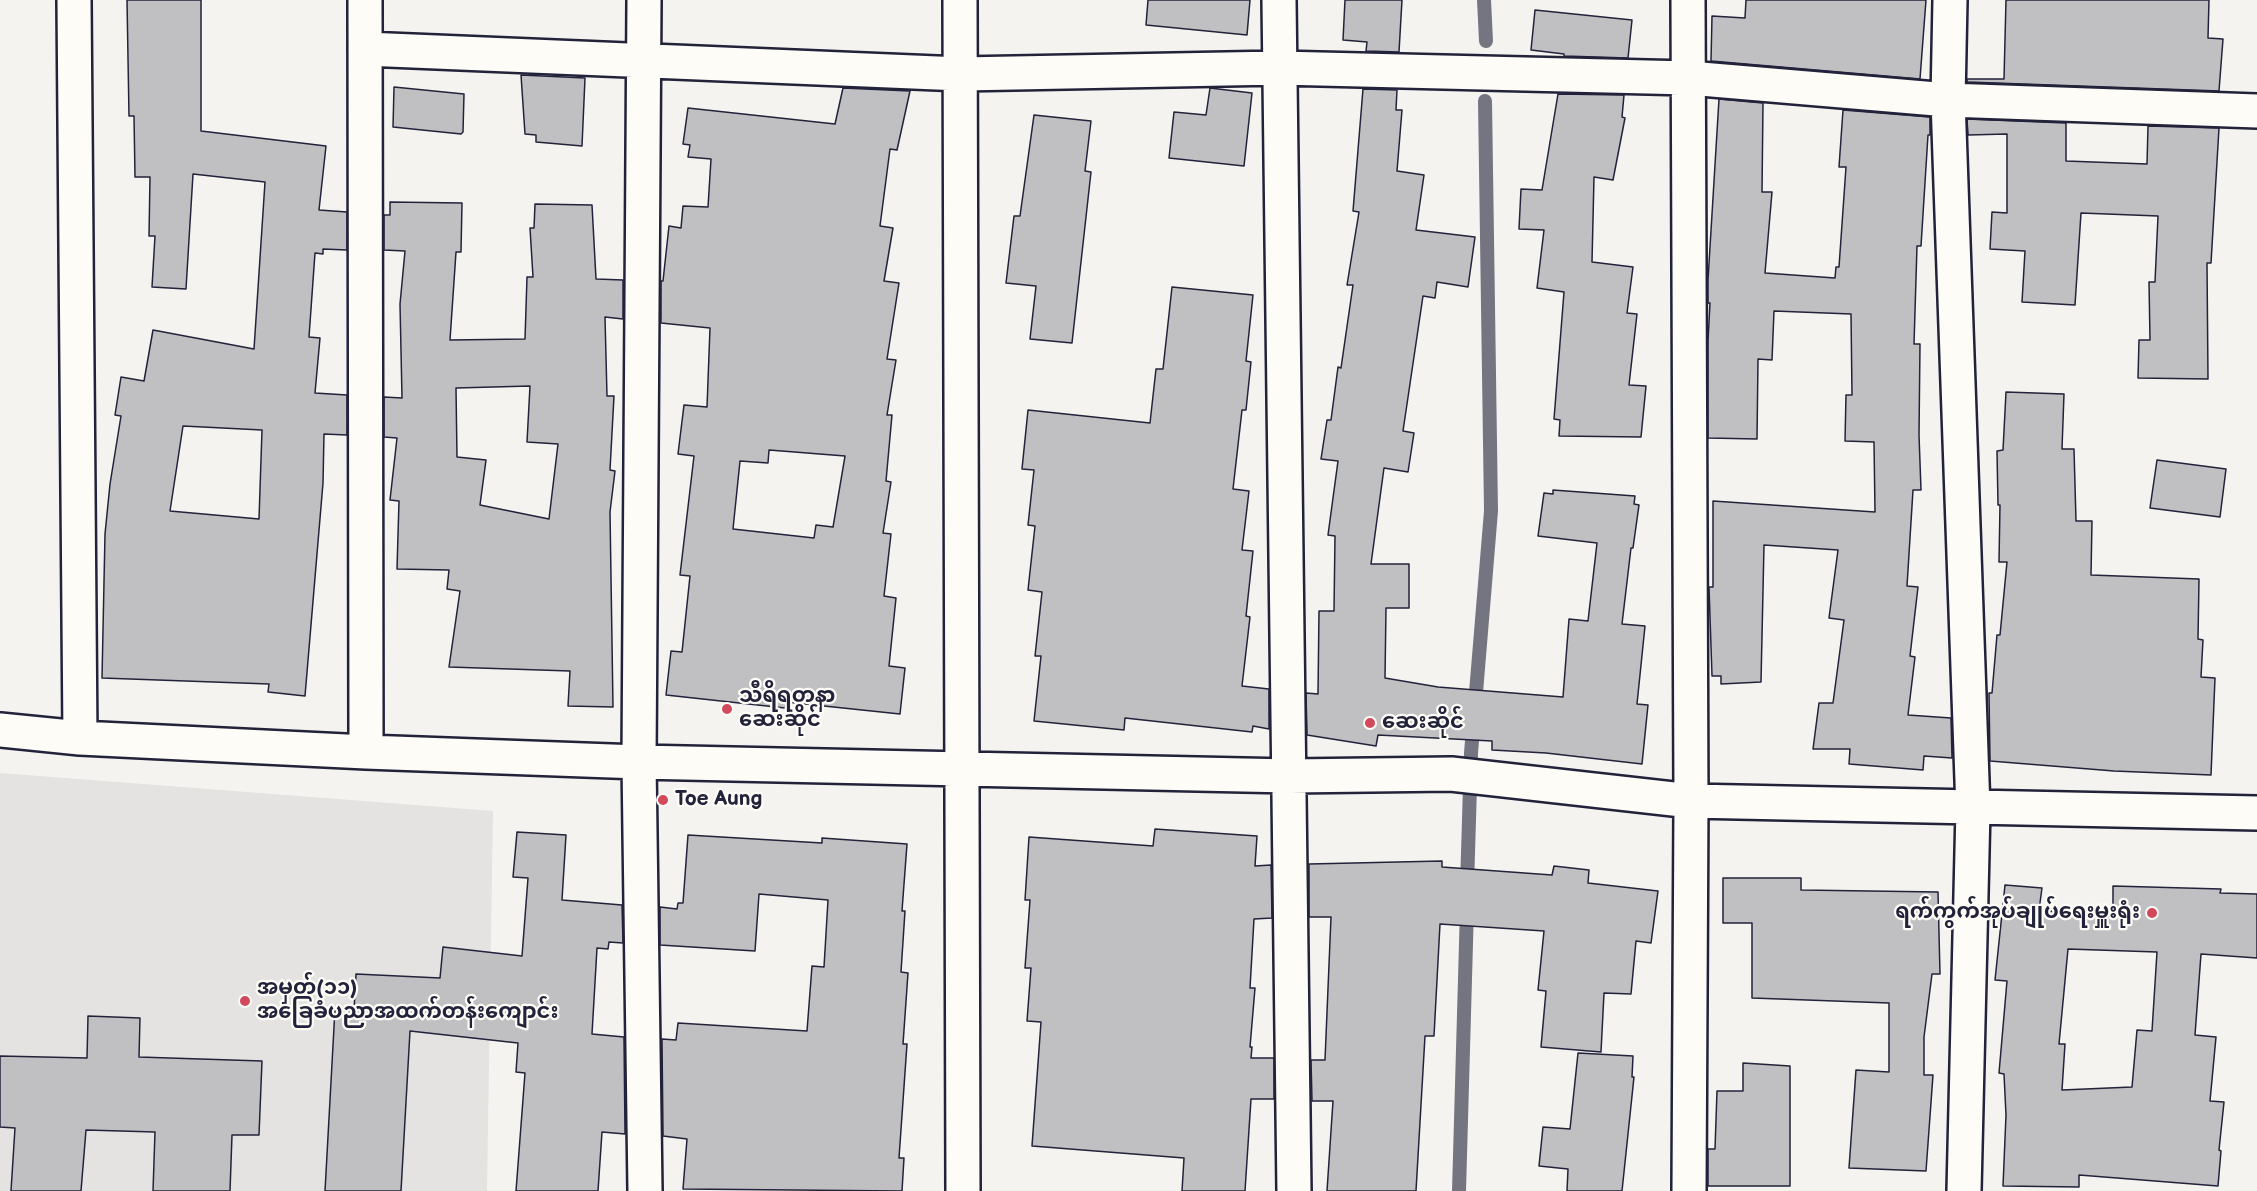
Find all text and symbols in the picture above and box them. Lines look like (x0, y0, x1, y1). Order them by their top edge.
place label: သီရိရတနာ ဆေးဆိုင် (739, 684, 835, 734)
marker: သီရိရတနာ ဆေးဆိုင် (720, 702, 734, 716)
place label: ဆေးဆိုင် (1382, 710, 1464, 736)
marker: ဆေးဆိုင် (1363, 716, 1377, 730)
place label: Toe Aung (675, 787, 762, 813)
marker: Toe Aung (656, 793, 670, 807)
place label: ရက်ကွက်အုပ်ချုပ်ရေးမှူးရုံး (1895, 900, 2140, 926)
marker: ရက်ကွက်အုပ်ချုပ်ရေးမှူးရုံး (2145, 906, 2159, 920)
place label: အမှတ်(၁၁) အခြေခံပညာအထက်တန်းကျောင်း (257, 976, 559, 1026)
marker: အမှတ်(၁၁) အခြေခံပညာအထက်တန်းကျောင်း (238, 994, 252, 1008)

